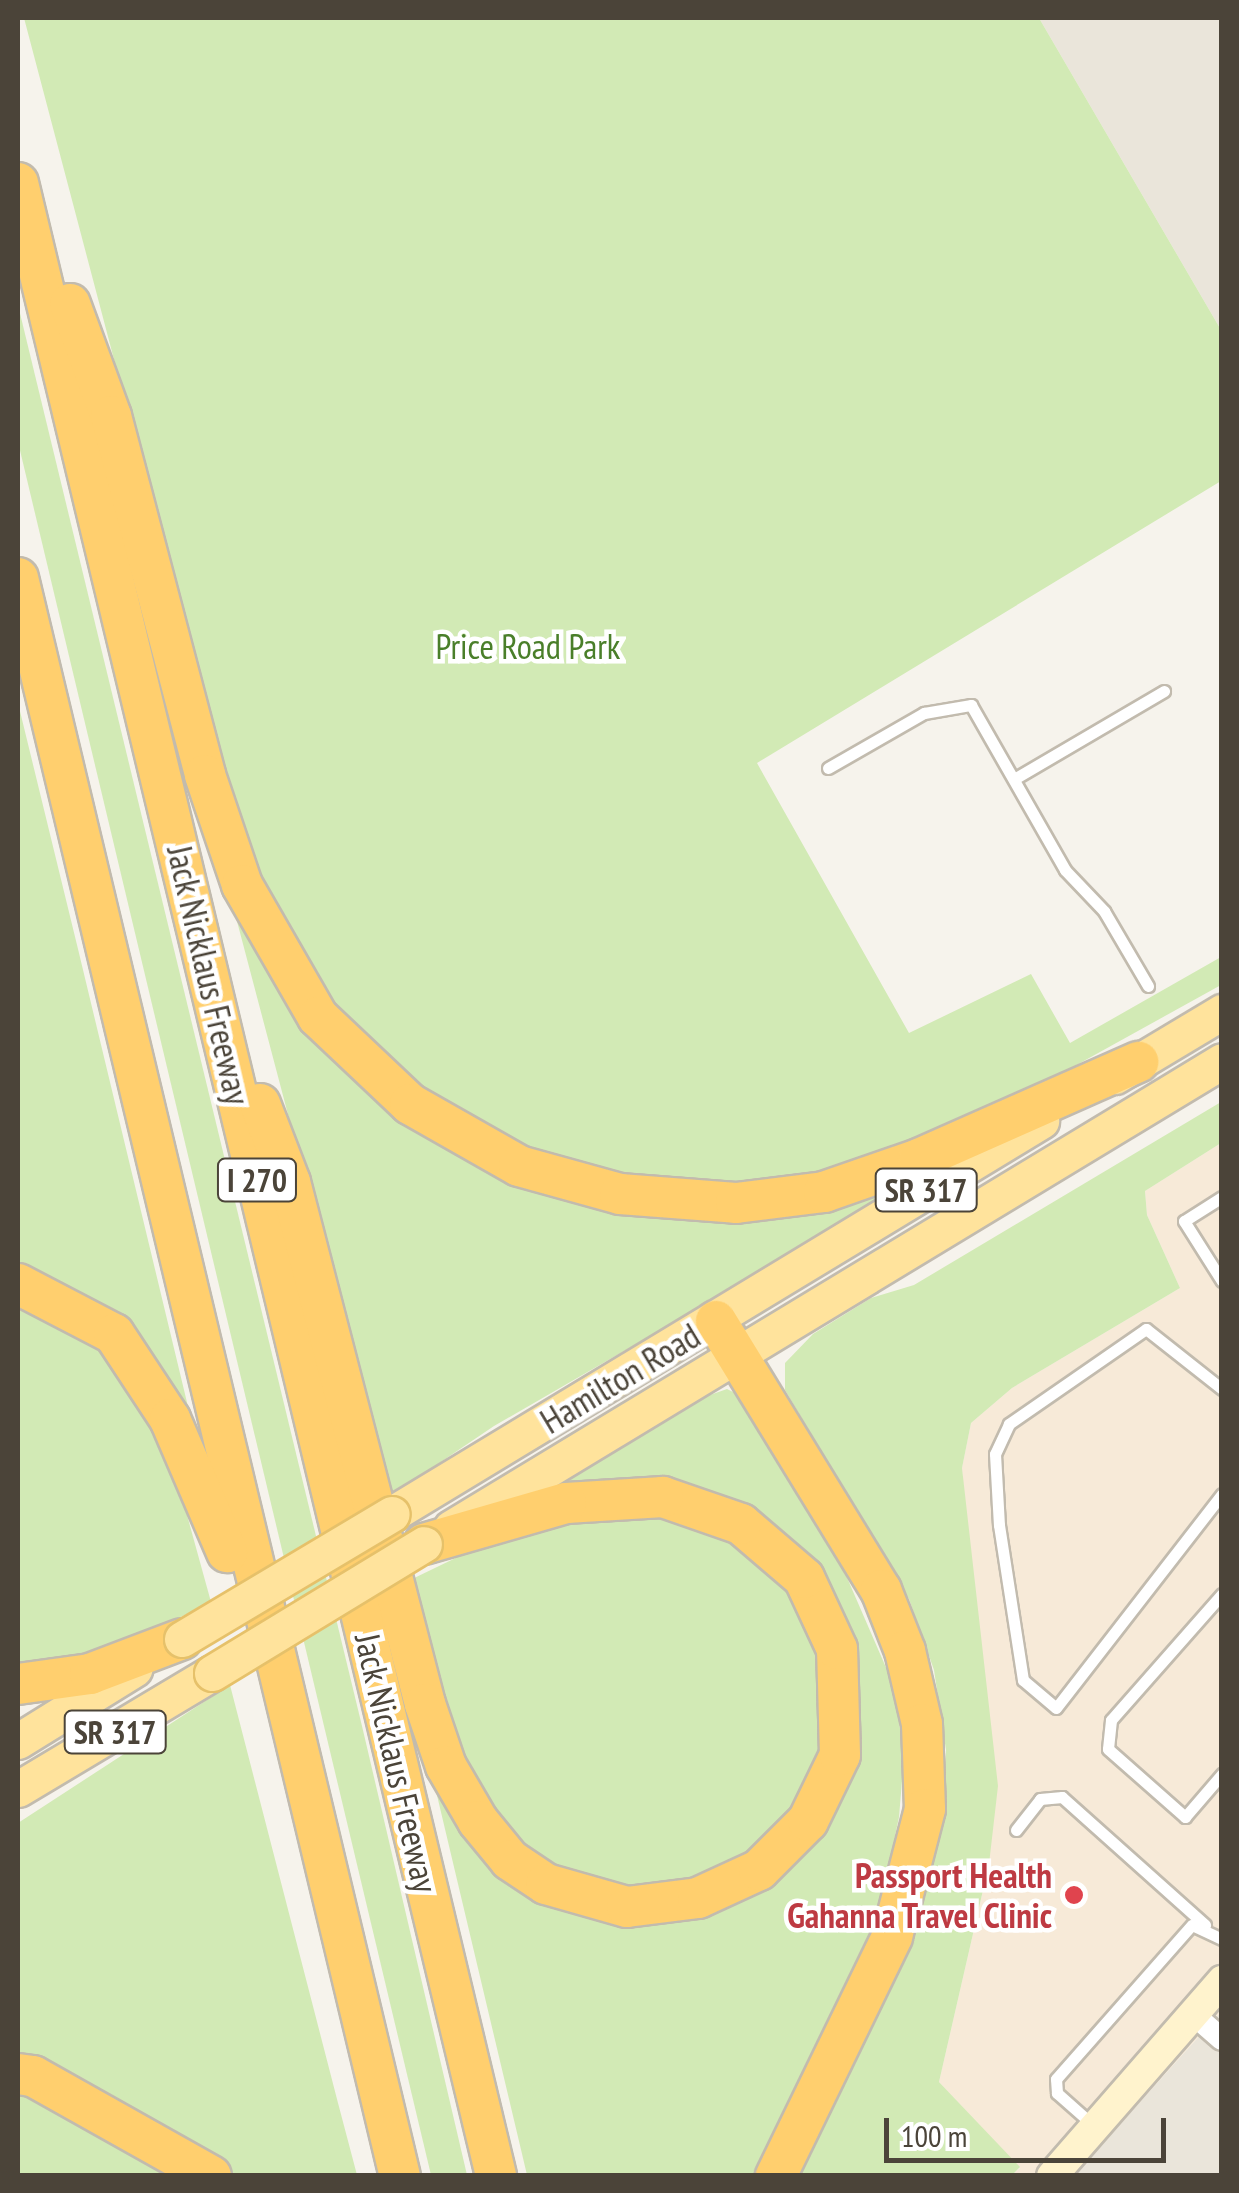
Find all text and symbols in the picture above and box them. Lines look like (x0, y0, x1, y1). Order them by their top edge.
park label: Price Road Park (436, 625, 620, 667)
street label: Jack Nicklaus Freeway (159, 841, 259, 1109)
road number: I 270 (214, 1153, 300, 1207)
road number: SR 317 (874, 1163, 978, 1217)
street label: Hamilton Road (533, 1314, 707, 1442)
street label: Jack Nicklaus Freeway (347, 1629, 447, 1897)
road number: SR 317 (62, 1705, 168, 1759)
place label: Passport Health Gahanna Travel Clinic (786, 1854, 1052, 1936)
marker: Passport Health Gahanna Travel Clinic (1061, 1882, 1087, 1908)
scale bar (889, 2098, 1172, 2160)
text: 100 m (901, 2116, 967, 2155)

